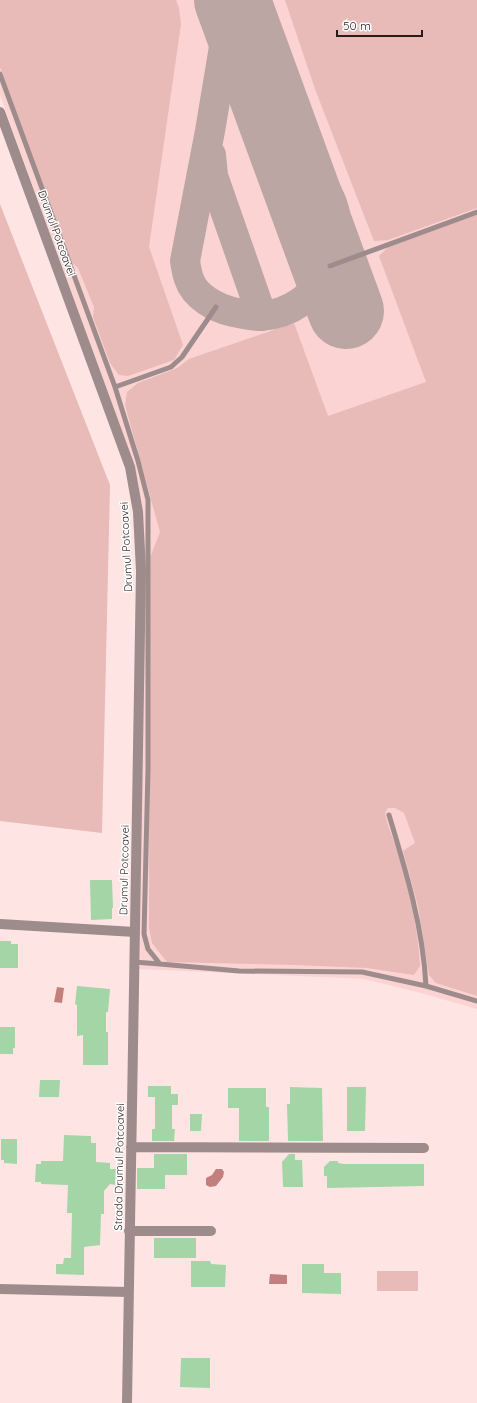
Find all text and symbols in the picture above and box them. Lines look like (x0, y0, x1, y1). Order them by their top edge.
scale bar (337, 12, 422, 38)
text: 50 m (343, 18, 371, 33)
street label: Drumul Potcoavei (35, 188, 79, 278)
street label: Drumul Potcoavei (117, 502, 135, 592)
street label: Drumul Potcoavei (116, 825, 132, 915)
street label: Strada Drumul Potcoavei (111, 1103, 127, 1231)

